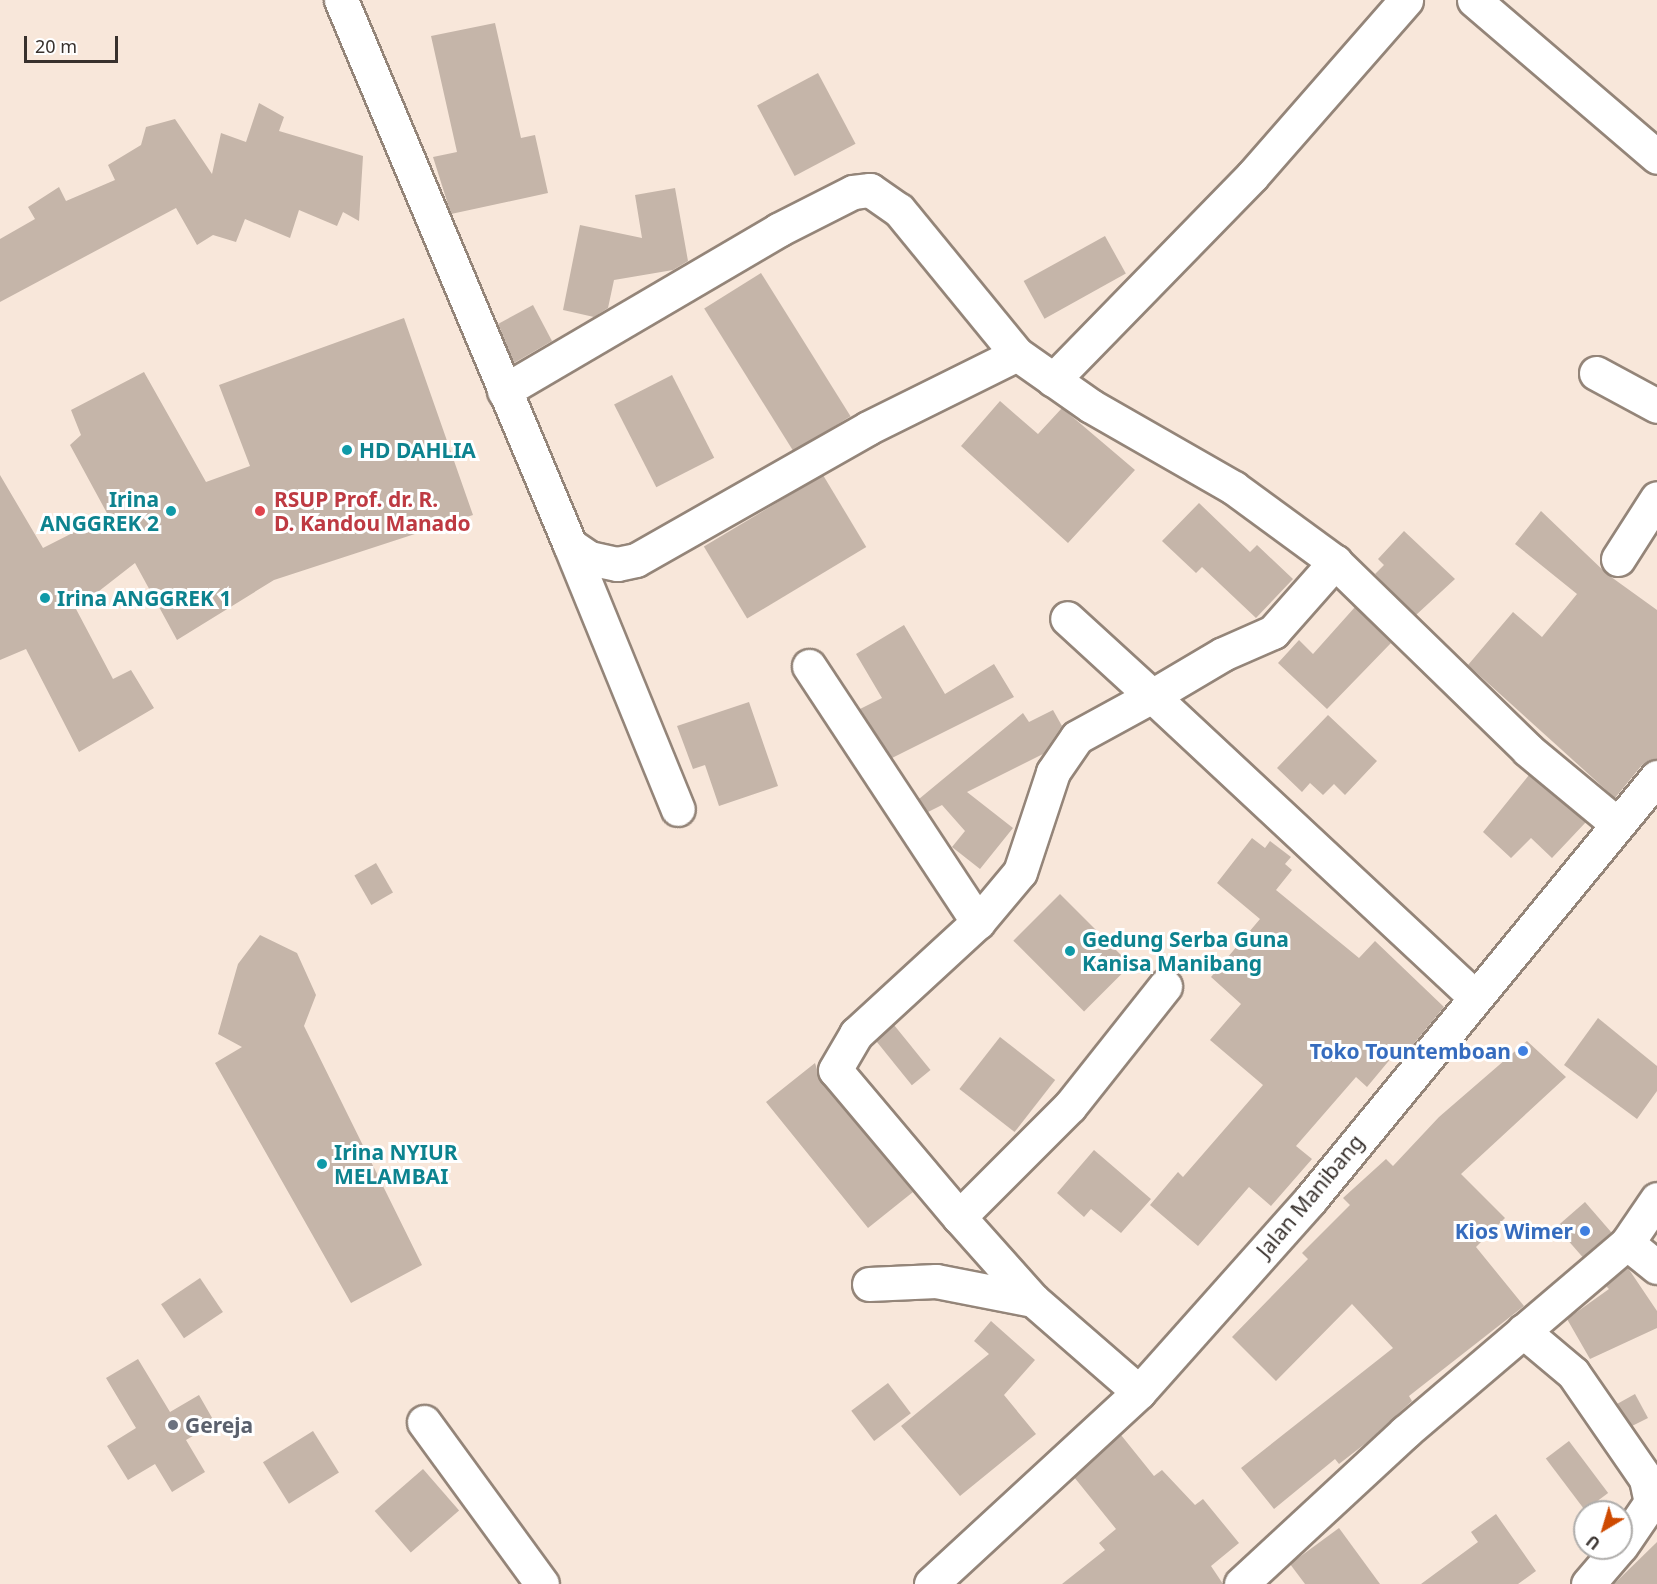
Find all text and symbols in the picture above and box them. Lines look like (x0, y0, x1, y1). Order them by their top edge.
scale bar (27, 24, 122, 62)
text: 20 m (35, 34, 77, 58)
place label: HD DAHLIA (359, 437, 476, 463)
marker: HD DAHLIA (340, 443, 354, 457)
place label: Irina ANGGREK 2 (40, 486, 159, 536)
place label: RSUP Prof. dr. R. D. Kandou Manado (274, 486, 471, 536)
marker: RSUP Prof. dr. R. D. Kandou Manado (251, 502, 269, 520)
marker: Irina ANGGREK 2 (164, 504, 178, 518)
place label: Irina ANGGREK 1 (57, 585, 231, 611)
marker: Irina ANGGREK 1 (38, 591, 52, 605)
place label: Gedung Serba Guna Kanisa Manibang (1082, 926, 1289, 976)
marker: Gedung Serba Guna Kanisa Manibang (1063, 944, 1077, 958)
place label: Toko Tountemboan (1310, 1038, 1511, 1064)
marker: Toko Tountemboan (1516, 1044, 1530, 1058)
street label: Jalan Manibang (1251, 1129, 1369, 1263)
place label: Irina NYIUR MELAMBAI (334, 1139, 458, 1189)
marker: Irina NYIUR MELAMBAI (315, 1157, 329, 1171)
place label: Kios Wimer (1455, 1218, 1573, 1244)
marker: Kios Wimer (1578, 1224, 1592, 1238)
place label: Gereja (185, 1412, 253, 1438)
marker: Gereja (166, 1418, 180, 1432)
north arrow (1573, 1500, 1633, 1560)
text: U (1582, 1530, 1605, 1555)

